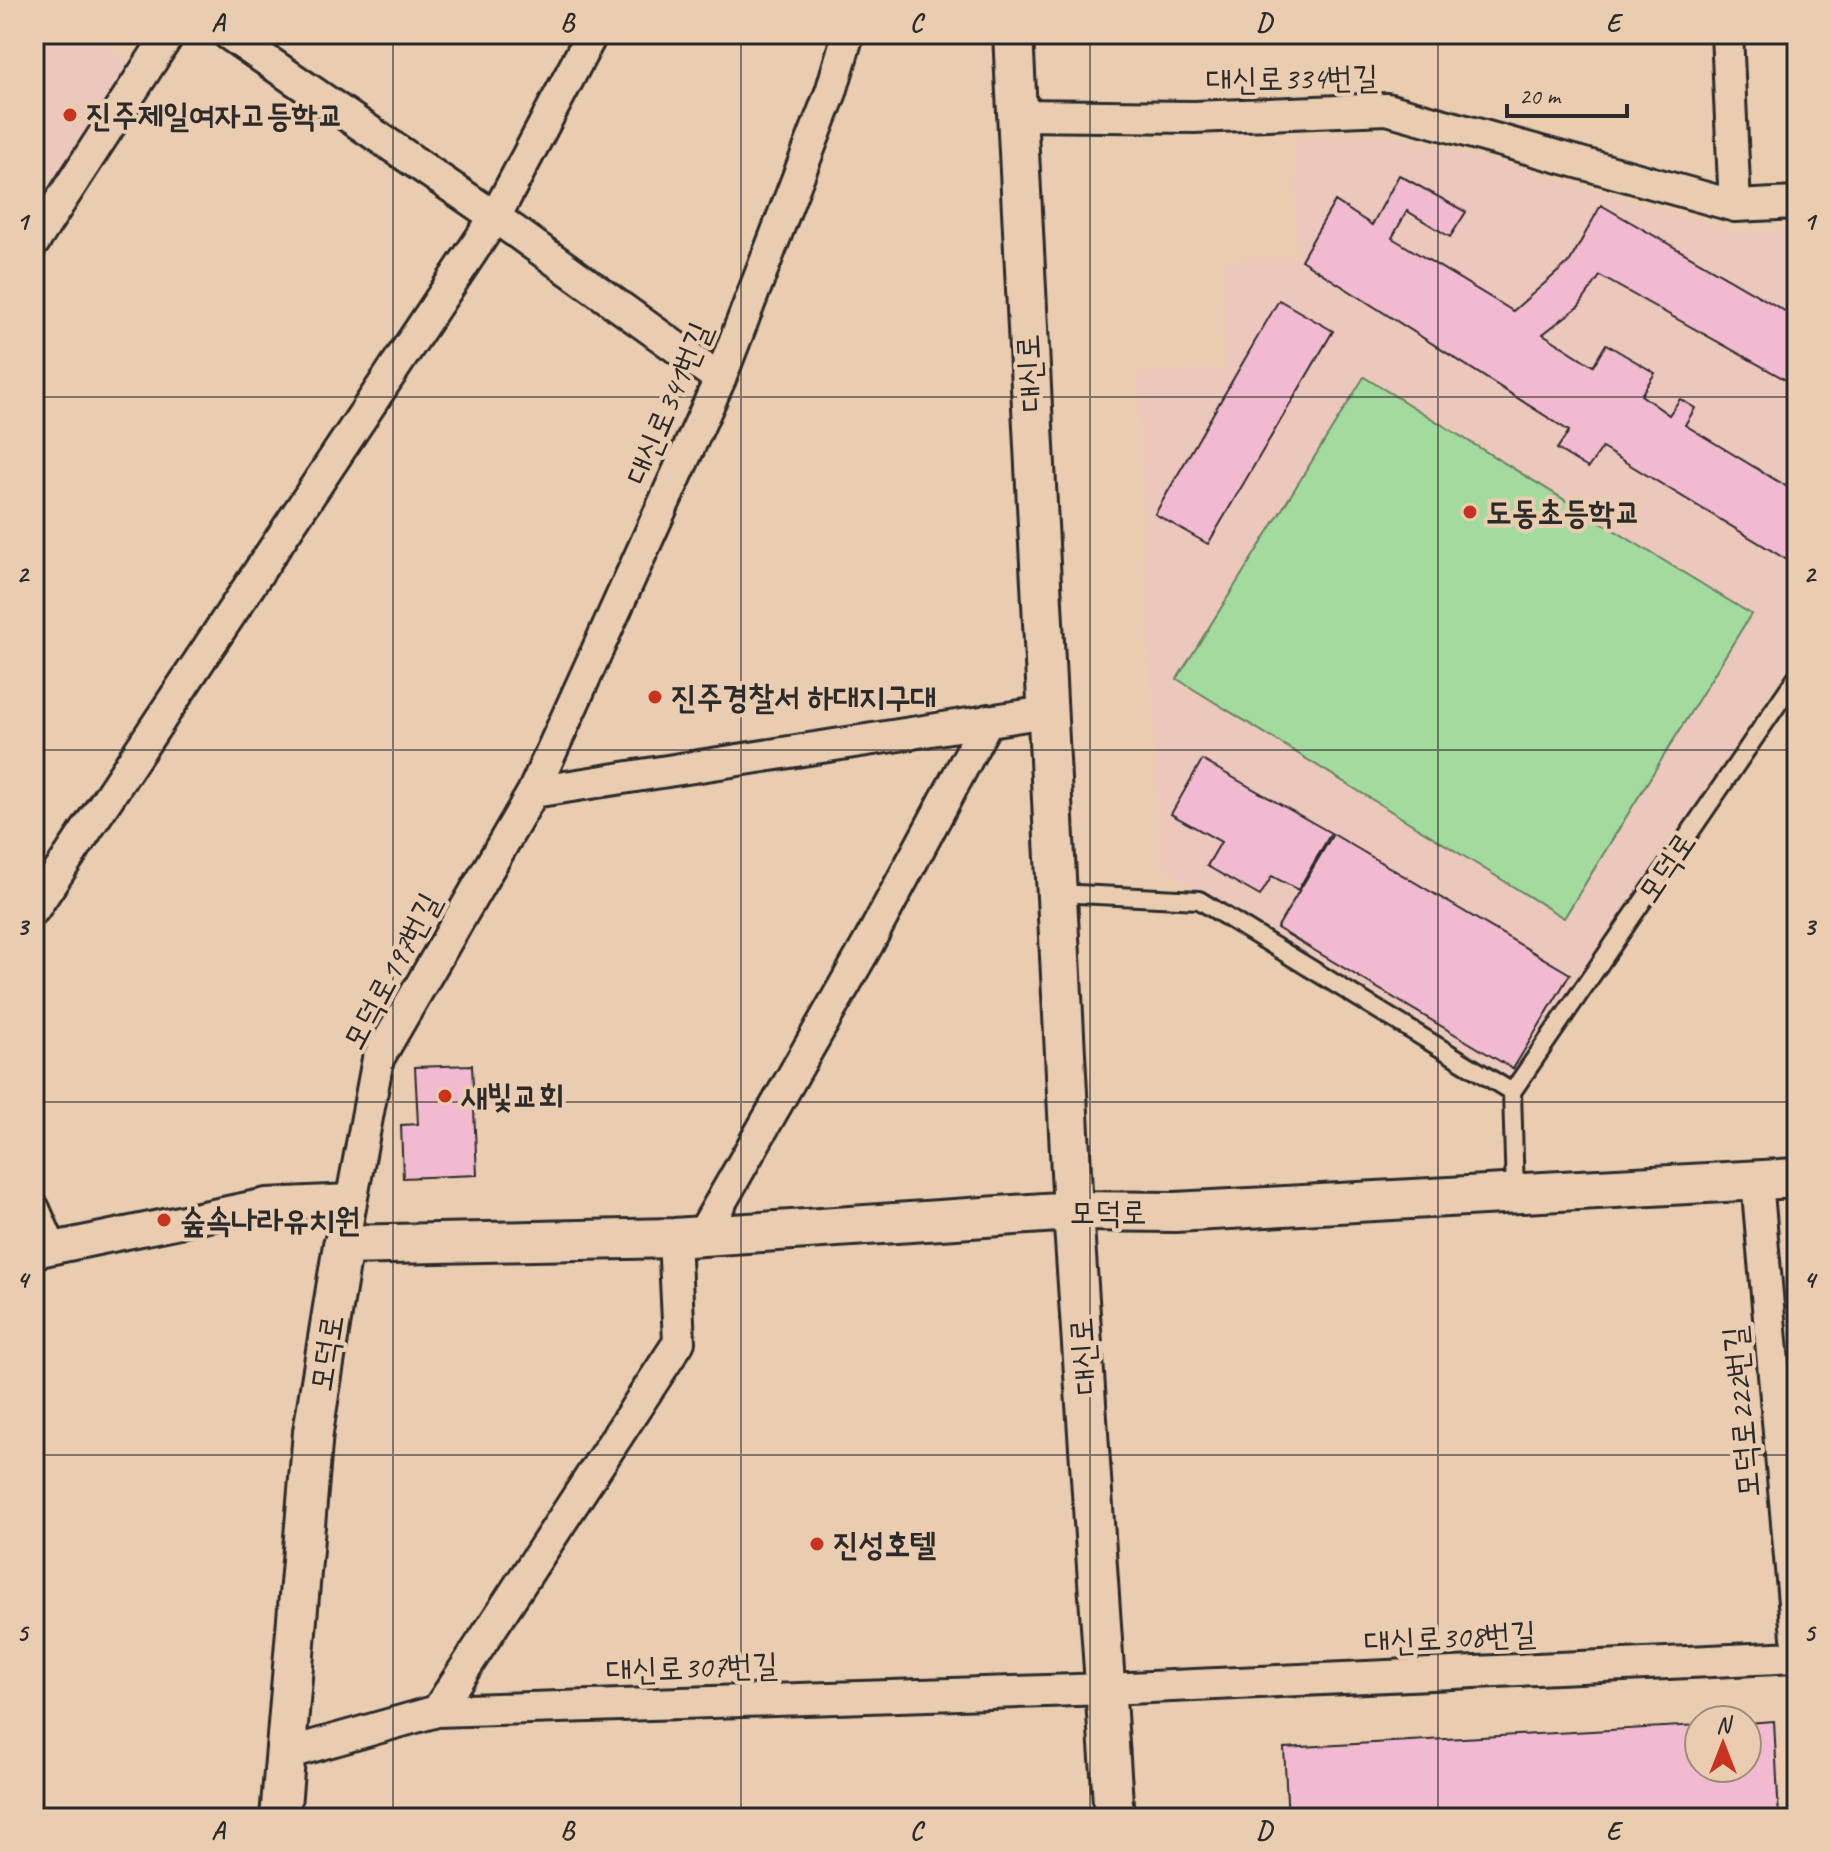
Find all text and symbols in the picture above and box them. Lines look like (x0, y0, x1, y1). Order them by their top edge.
text: A (211, 6, 226, 39)
text: B (560, 6, 576, 39)
text: C (910, 6, 926, 39)
text: D (1256, 6, 1274, 39)
text: E (1606, 6, 1624, 39)
street label: 대신로334번길 (1206, 57, 1378, 100)
scale bar (1507, 68, 1627, 118)
text: 20 m (1519, 81, 1562, 111)
place label: 진주제일여자고등학교 (86, 95, 344, 136)
marker: 진주제일여자고등학교 (61, 106, 79, 124)
text: 1 (16, 205, 31, 238)
text: 1 (1803, 205, 1818, 238)
street label: 대신로341번길 (616, 316, 721, 490)
street label: 대신로 (1007, 333, 1052, 413)
place label: 도동초등학교 (1486, 492, 1641, 533)
marker: 도동초등학교 (1461, 503, 1479, 521)
text: 2 (16, 557, 30, 590)
text: 2 (1803, 557, 1817, 590)
place label: 진주경찰서 하대지구대 (671, 677, 936, 718)
marker: 진주경찰서 하대지구대 (646, 688, 664, 706)
street label: 모덕로 (1628, 824, 1705, 911)
street label: 모덕로197번길 (333, 886, 450, 1057)
text: 3 (16, 910, 30, 943)
text: 3 (1803, 910, 1817, 943)
place label: 새빛교회 (460, 1076, 564, 1117)
marker: 새빛교회 (436, 1087, 454, 1105)
street label: 모덕로 (1069, 1192, 1147, 1233)
place label: 숲속나라유치원 (180, 1200, 360, 1241)
marker: 숲속나라유치원 (155, 1211, 173, 1229)
text: 4 (16, 1263, 31, 1296)
text: 4 (1803, 1263, 1818, 1296)
street label: 모덕로 (300, 1312, 353, 1394)
street label: 대신로 (1060, 1316, 1107, 1396)
street label: 모덕로222번길 (1714, 1325, 1769, 1499)
place label: 진성호텔 (833, 1524, 936, 1565)
marker: 진성호텔 (808, 1535, 826, 1553)
street label: 대신로308번길 (1363, 1613, 1537, 1662)
text: 5 (16, 1616, 30, 1649)
text: 5 (1803, 1616, 1817, 1649)
street label: 대신로307번길 (605, 1644, 779, 1691)
north arrow (1683, 1704, 1763, 1784)
text: N (1716, 1711, 1733, 1739)
text: A (211, 1814, 226, 1847)
text: B (560, 1814, 576, 1847)
text: C (910, 1814, 926, 1847)
text: D (1256, 1814, 1274, 1847)
text: E (1606, 1814, 1624, 1847)

